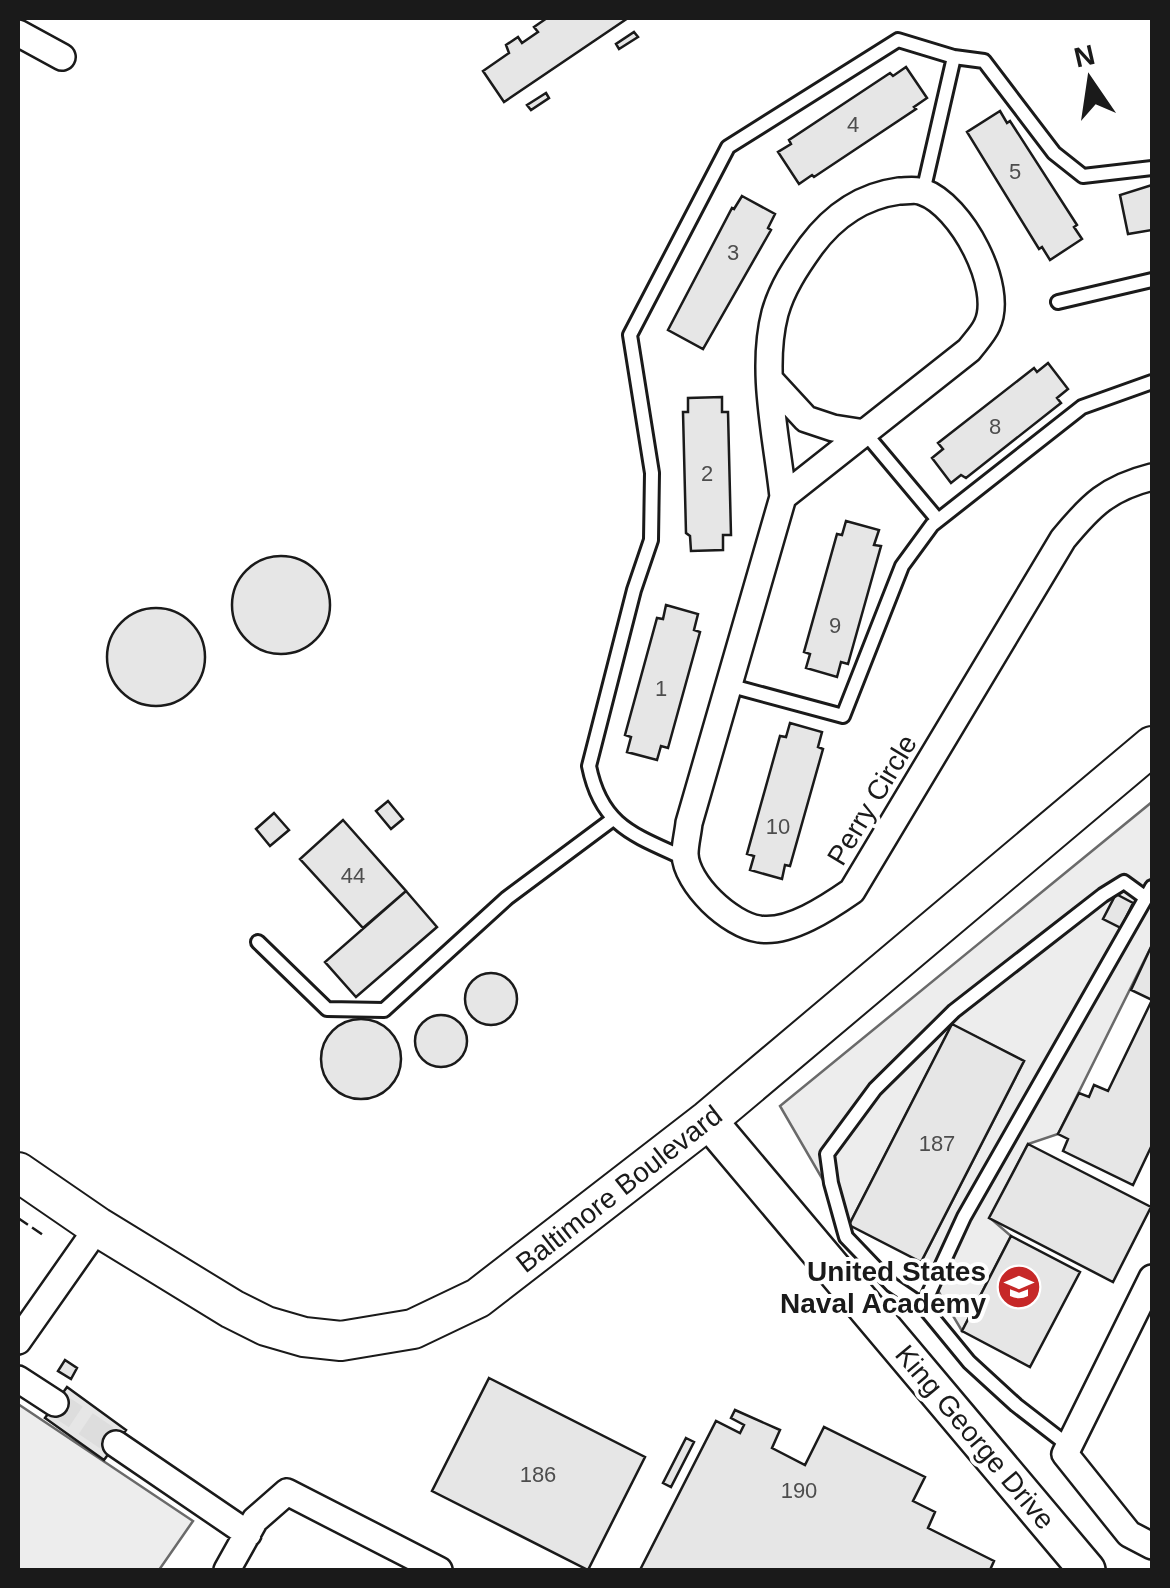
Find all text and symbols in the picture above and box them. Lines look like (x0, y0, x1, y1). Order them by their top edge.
north arrow (1040, 30, 1140, 130)
text: N (1071, 39, 1098, 74)
house number: 4 (847, 112, 859, 137)
house number: 5 (1009, 159, 1021, 184)
house number: 3 (727, 240, 739, 265)
house number: 8 (989, 414, 1001, 439)
house number: 2 (701, 461, 713, 486)
house number: 9 (829, 613, 841, 638)
house number: 1 (655, 676, 667, 701)
street label: Perry Circle (821, 729, 923, 871)
house number: 10 (766, 814, 790, 839)
house number: 44 (341, 863, 365, 888)
street label: Baltimore Boulevard (510, 1099, 728, 1279)
house number: 187 (919, 1131, 955, 1156)
place label: United States Naval Academy (780, 1256, 986, 1319)
school or university icon: United States Naval Academy (996, 1264, 1042, 1310)
street label: King George Drive (889, 1339, 1061, 1535)
house number: 186 (520, 1462, 556, 1487)
house number: 190 (781, 1478, 817, 1503)

